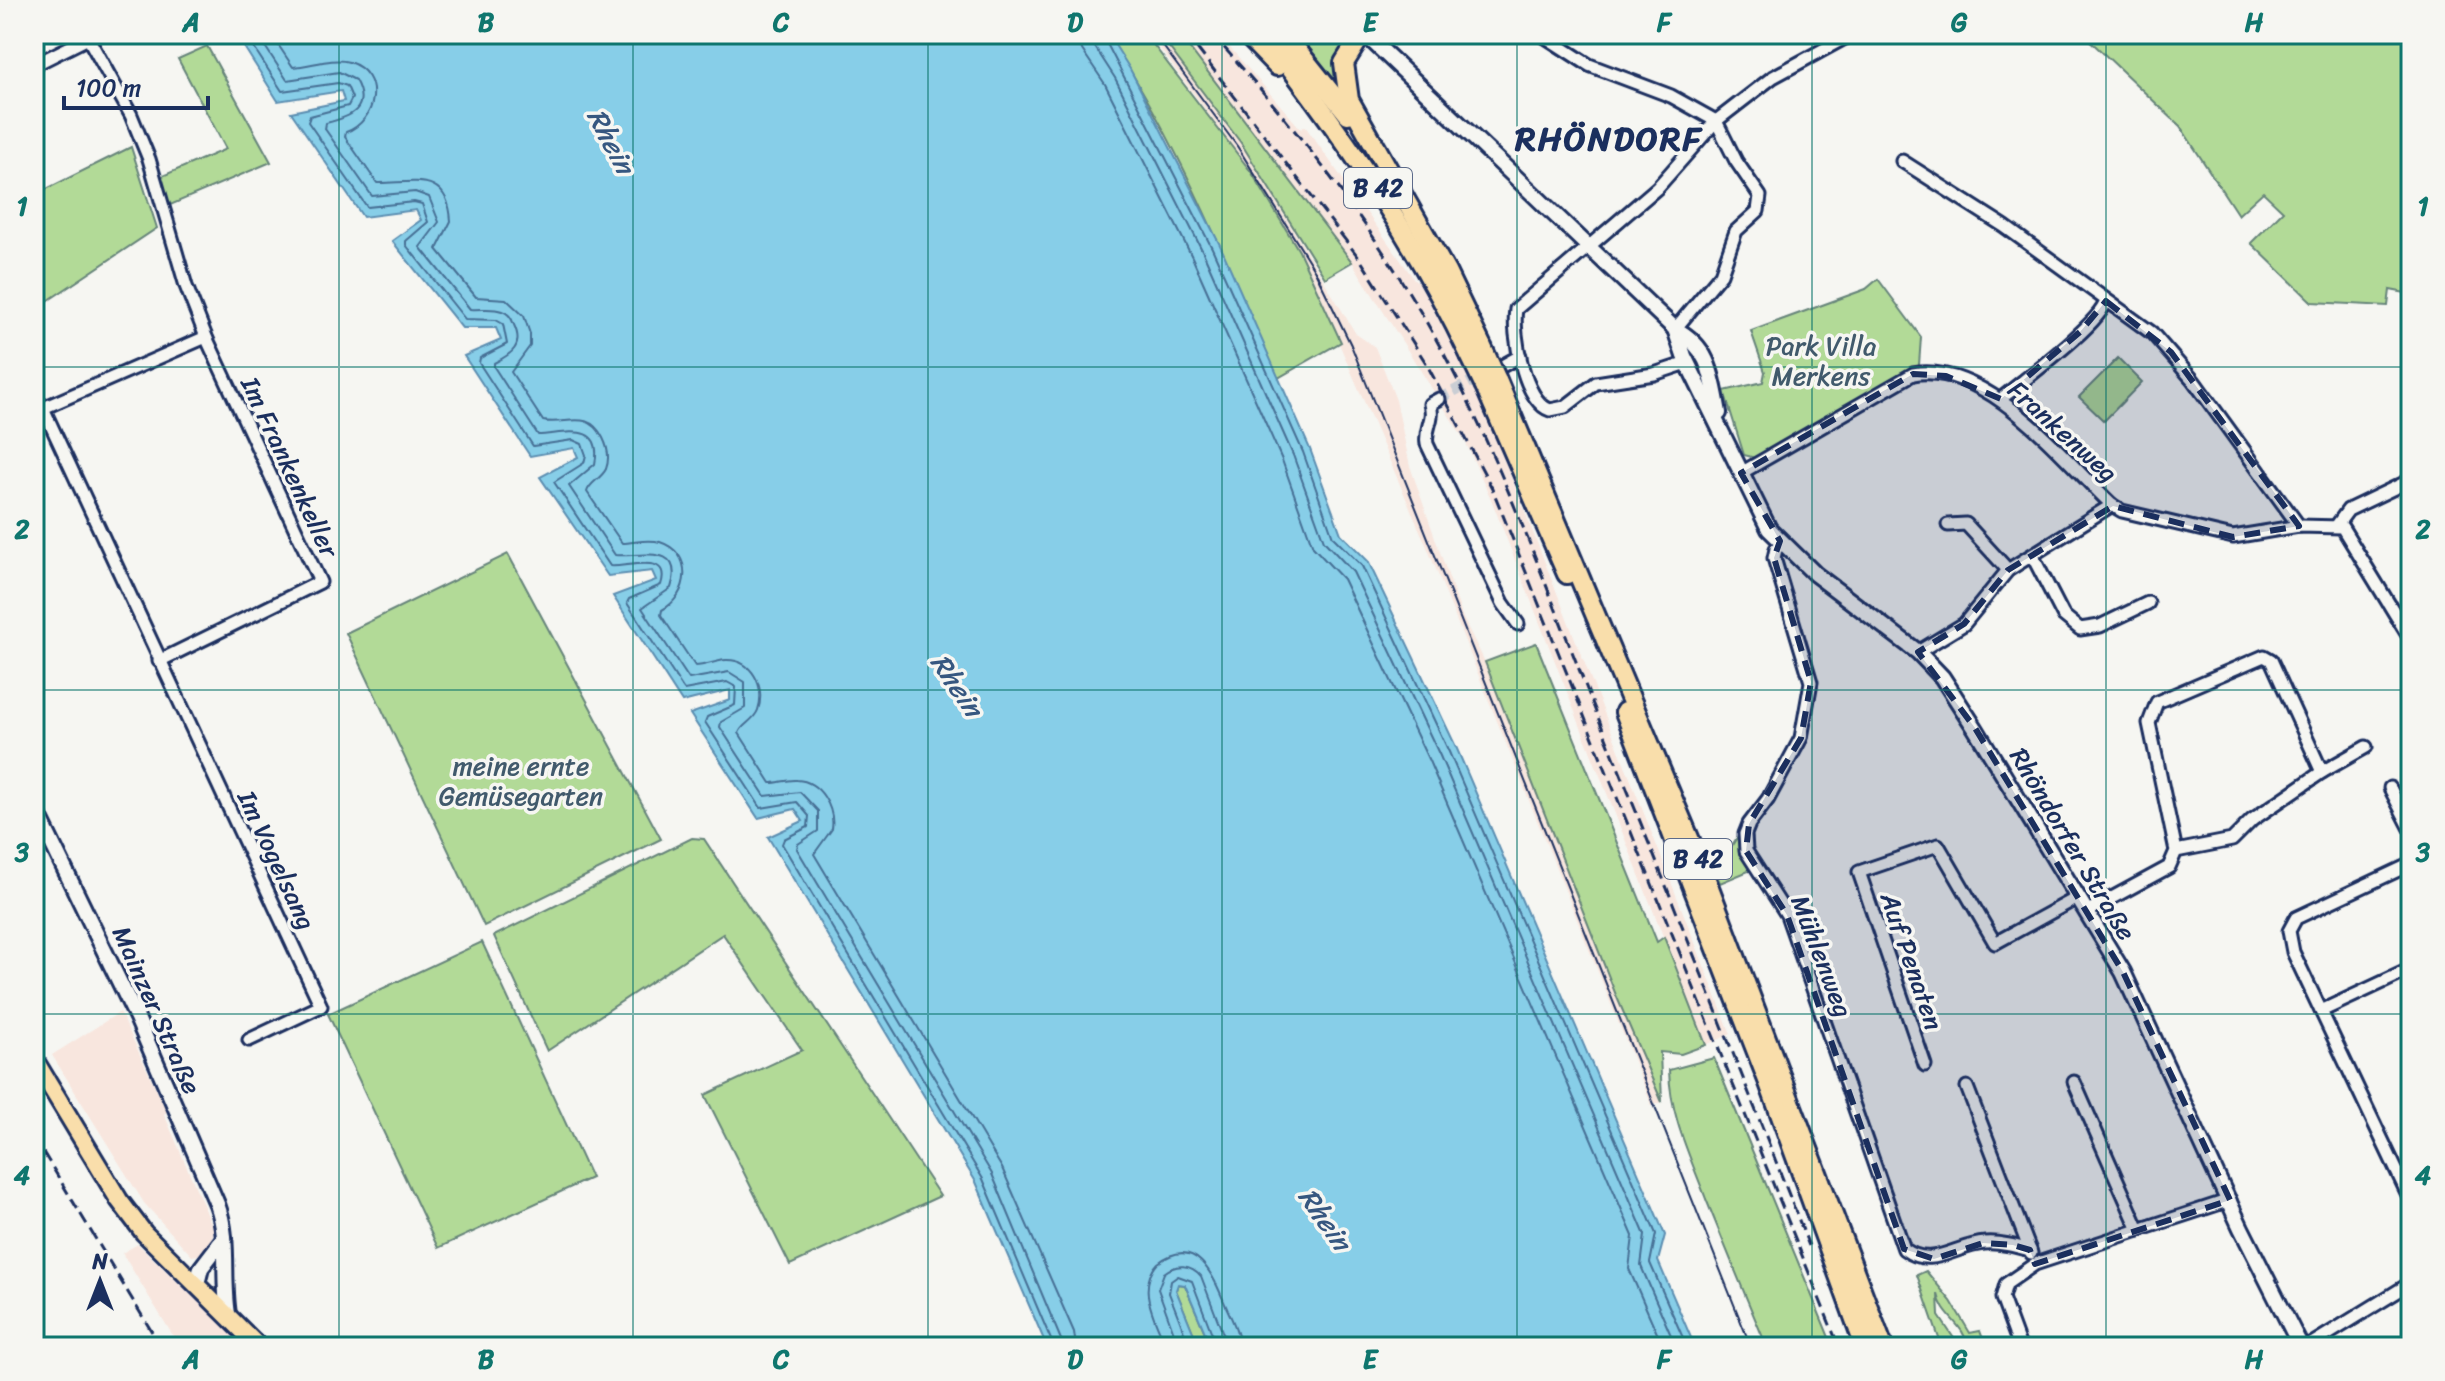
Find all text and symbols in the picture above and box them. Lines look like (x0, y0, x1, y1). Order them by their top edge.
text: A (181, 0, 200, 45)
text: B (478, 0, 495, 45)
text: C (772, 0, 790, 45)
text: D (1067, 0, 1083, 45)
text: E (1363, 0, 1380, 45)
text: F (1656, 0, 1673, 45)
text: G (1951, 0, 1968, 45)
text: H (2245, 0, 2264, 45)
scale bar (64, 60, 208, 110)
text: 100 m (76, 67, 141, 109)
water label: Rhein (573, 99, 650, 185)
district label: RHÖNDORF (1514, 109, 1703, 169)
road number: B 42 (1344, 168, 1412, 208)
text: 1 (16, 183, 28, 229)
text: 1 (2417, 183, 2429, 229)
park label: Park Villa Merkens (1766, 323, 1876, 399)
street label: Im Frankenkeller (227, 368, 353, 566)
street label: Frankenweg (1997, 368, 2129, 494)
text: 2 (13, 506, 30, 552)
text: 2 (2414, 506, 2431, 552)
water label: Rhein (917, 643, 998, 730)
street label: Rhöndorfer Straße (1997, 738, 2149, 950)
park label: meine ernte Gemüsegarten (439, 743, 603, 819)
street label: Im Vogelsang (224, 782, 329, 937)
text: 3 (14, 829, 30, 875)
text: 3 (2415, 829, 2431, 875)
road number: B 42 (1664, 839, 1732, 879)
street label: Auf Penaten (1867, 885, 1957, 1036)
street label: Mühlenweg (1778, 888, 1866, 1024)
street label: Mainzer Straße (99, 918, 215, 1102)
text: 4 (14, 1152, 30, 1198)
text: 4 (2415, 1152, 2431, 1198)
water label: Rhein (1285, 1177, 1366, 1264)
north arrow (60, 1241, 140, 1321)
text: N (91, 1242, 108, 1281)
text: A (181, 1336, 200, 1381)
text: B (478, 1336, 495, 1381)
text: C (772, 1336, 790, 1381)
text: D (1067, 1336, 1083, 1381)
text: E (1363, 1336, 1380, 1381)
text: F (1656, 1336, 1673, 1381)
text: G (1951, 1336, 1968, 1381)
text: H (2245, 1336, 2264, 1381)

